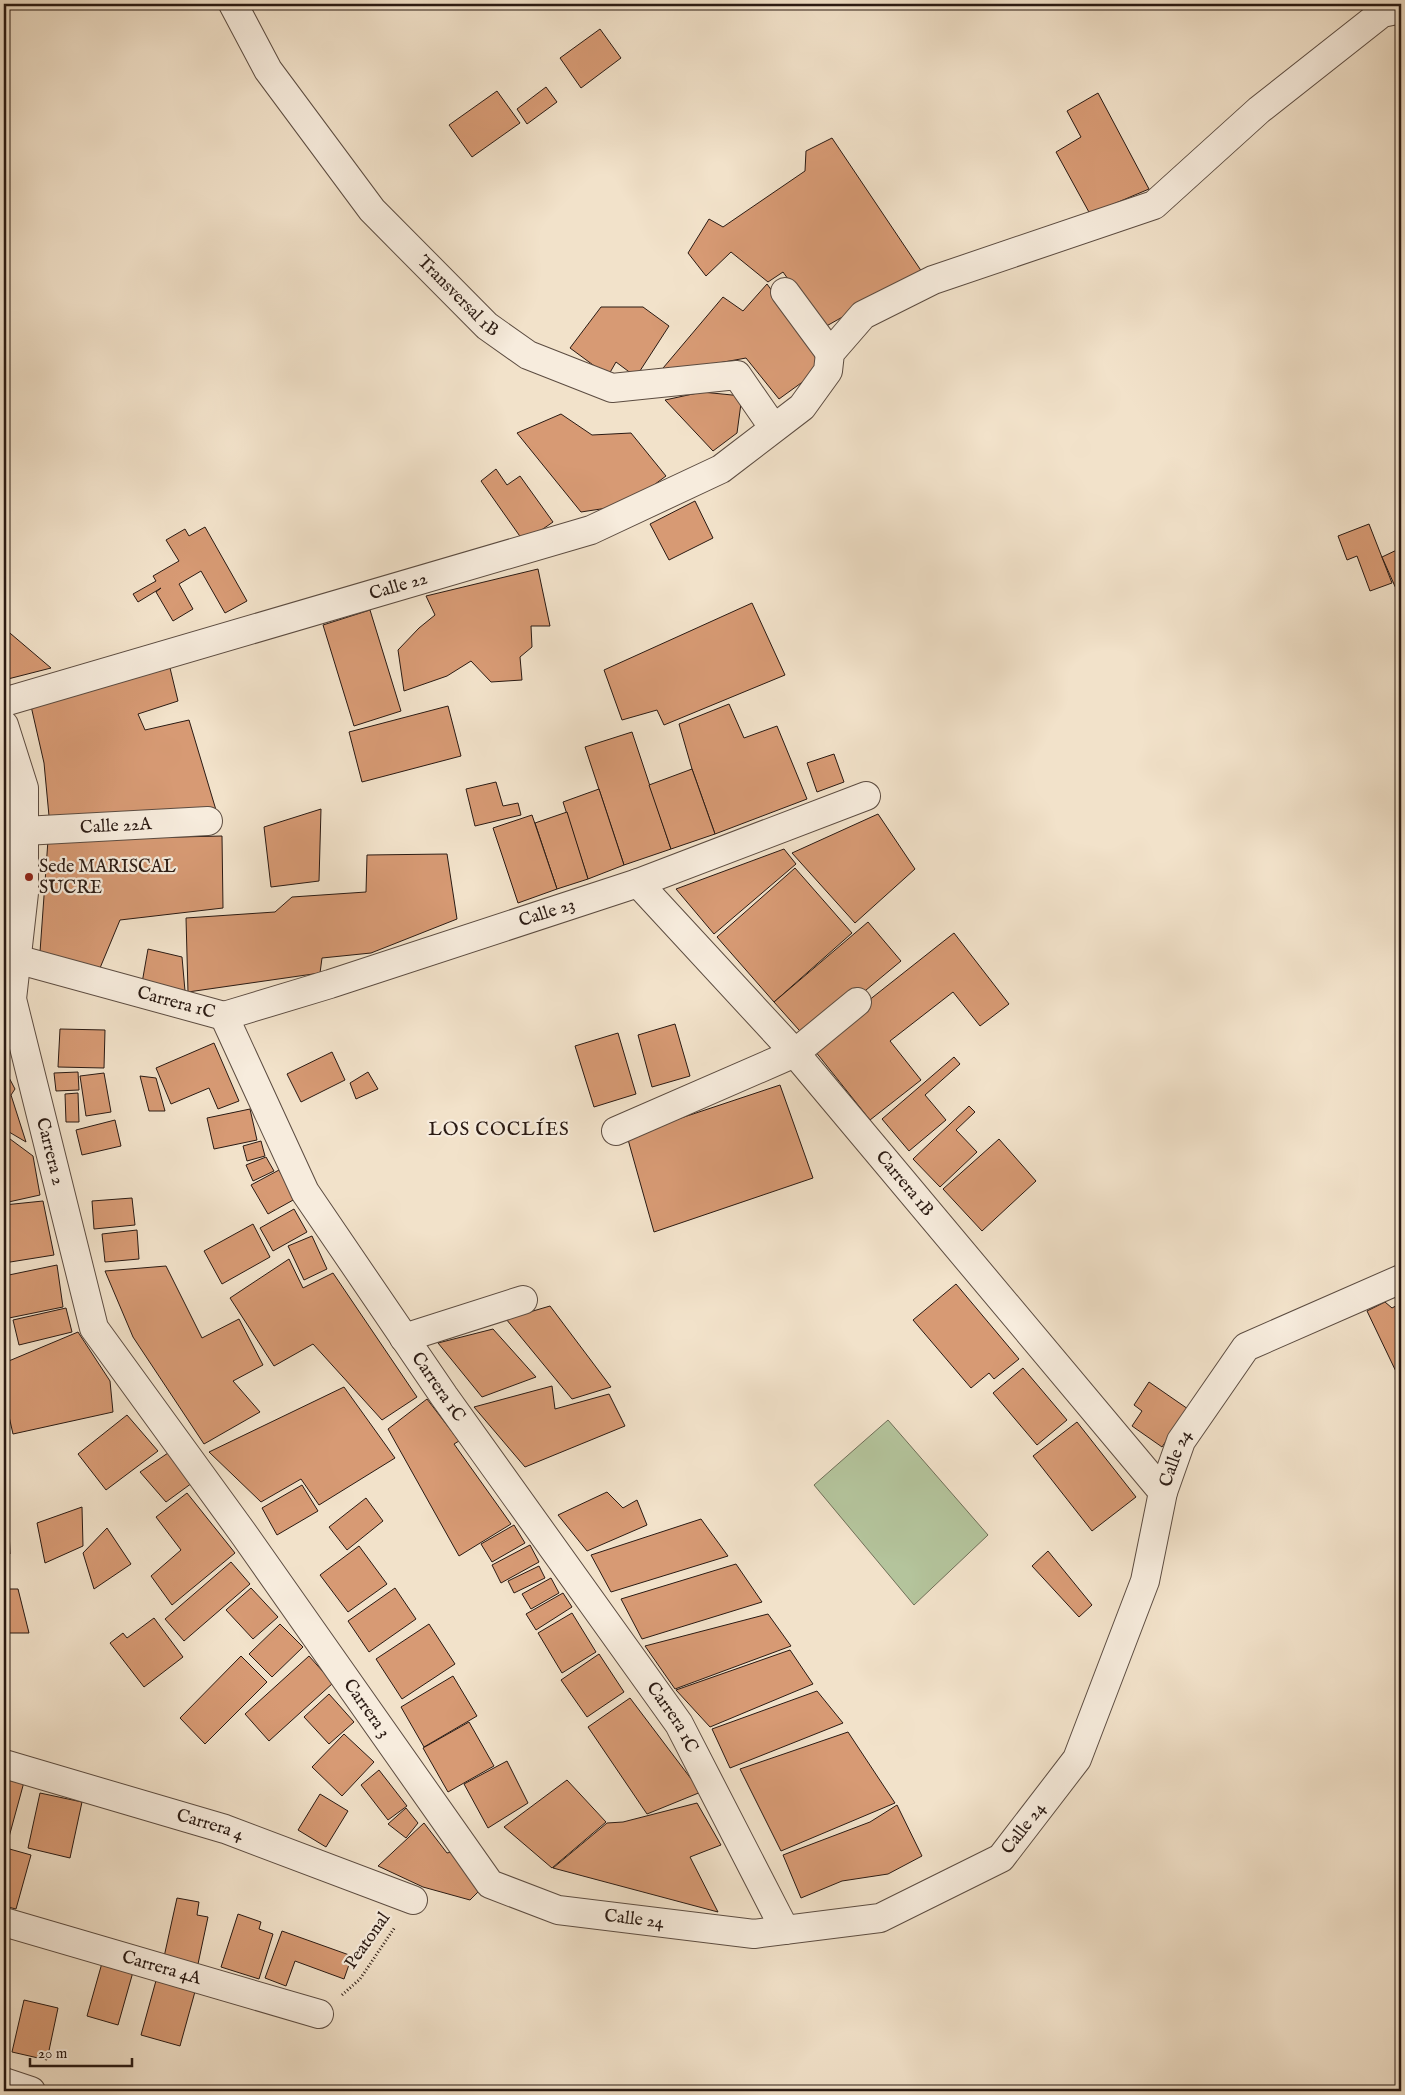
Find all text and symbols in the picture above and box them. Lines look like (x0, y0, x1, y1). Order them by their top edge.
street label: Transversal 1B (412, 251, 503, 342)
street label: Calle 22 (367, 567, 430, 606)
street label: Calle 22A (79, 813, 153, 839)
place label: Sede MARISCAL SUCRE (39, 856, 176, 900)
marker: Sede MARISCAL SUCRE (23, 871, 35, 883)
street label: Calle 23 (516, 893, 578, 933)
street label: Carrera 1C (134, 981, 218, 1025)
street label: Carrera 2 (31, 1115, 70, 1188)
district label: LOS COCLÍES (428, 1117, 570, 1142)
street label: Carrera 1B (870, 1146, 939, 1221)
street label: Carrera 1C (406, 1348, 471, 1427)
street label: Calle 24 (1154, 1425, 1197, 1490)
street label: Carrera 3 (338, 1675, 395, 1743)
street label: Carrera 1C (641, 1677, 703, 1757)
street label: Calle 24 (996, 1798, 1051, 1859)
street label: Carrera 4 (174, 1804, 247, 1847)
street label: Calle 24 (603, 1904, 665, 1934)
street label: Peatonal (340, 1908, 396, 1974)
street label: Carrera 4A (119, 1946, 205, 1991)
scale bar (30, 2035, 132, 2067)
text: 20 m (38, 2044, 68, 2063)

